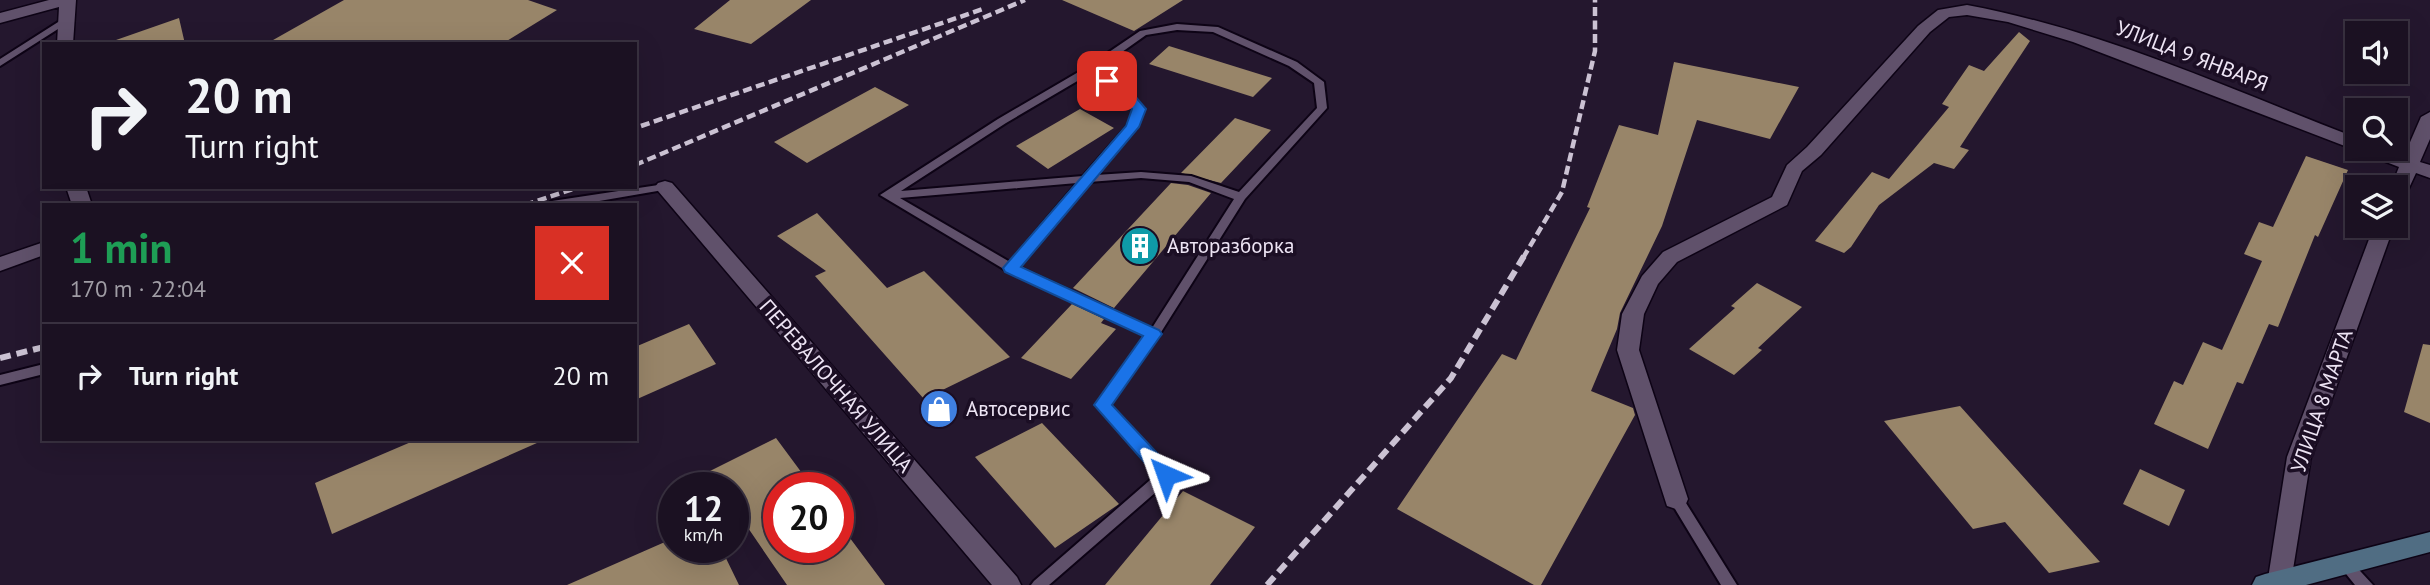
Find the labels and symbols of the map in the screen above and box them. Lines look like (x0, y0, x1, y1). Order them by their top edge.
street label: УЛИЦА 9 ЯНВАРЯ (2112, 14, 2272, 97)
pin (1077, 51, 1137, 111)
building icon: Авторазборка (1119, 225, 1161, 267)
place label: Авторазборка (1167, 232, 1294, 259)
street label: ПЕРЕВАЛОЧНАЯ УЛИЦА (754, 293, 919, 478)
street label: УЛИЦА 8 МАРТА (2284, 325, 2359, 476)
shop icon: Автосервис (918, 388, 960, 430)
place label: Автосервис (966, 395, 1070, 422)
position arrow (1129, 438, 1203, 512)
speed limit sign: 20 (763, 472, 854, 563)

